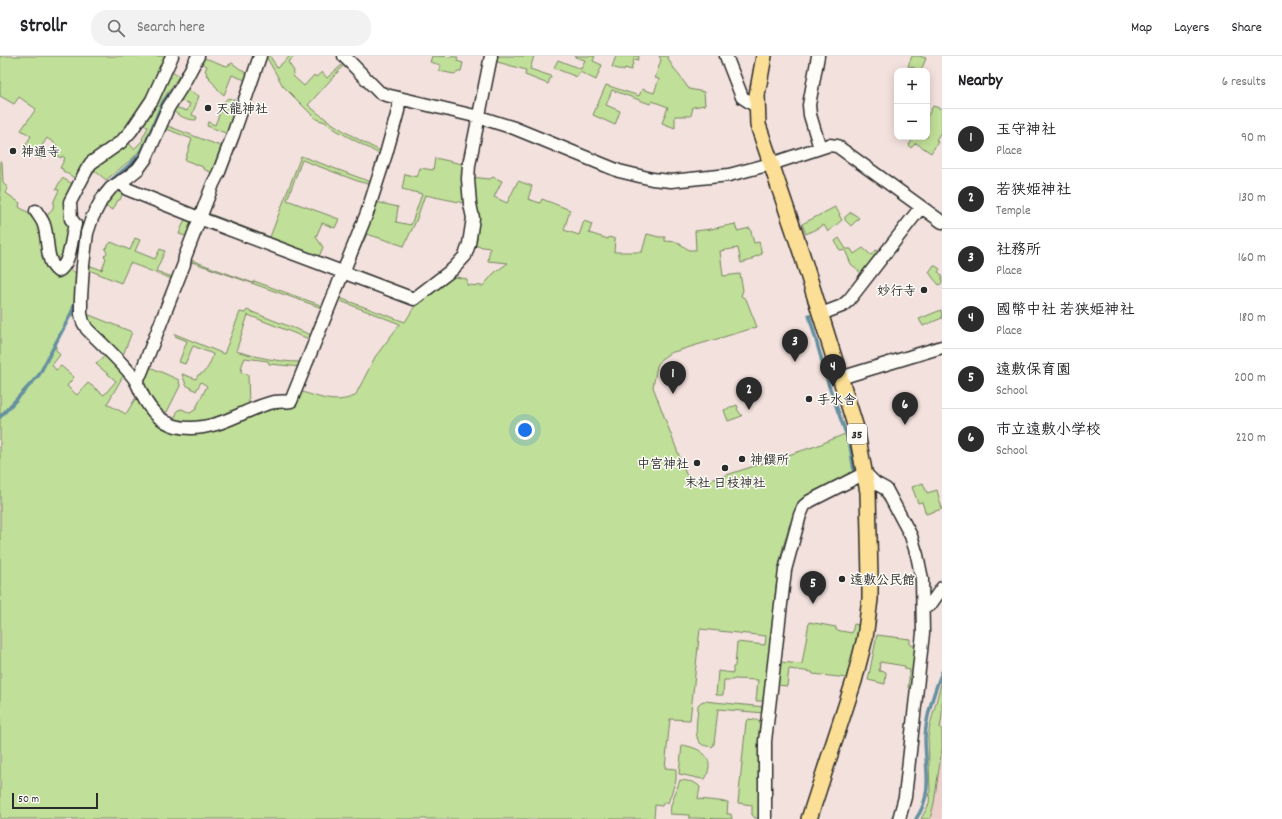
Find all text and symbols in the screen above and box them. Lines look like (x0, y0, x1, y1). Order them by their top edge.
search box (91, 10, 371, 46)
text: Strollr (20, 14, 67, 41)
icon: search (105, 17, 127, 39)
text: Search here (137, 17, 205, 39)
text: Map (1131, 18, 1152, 38)
text: Layers (1174, 18, 1209, 38)
text: Share (1231, 18, 1262, 38)
map controls (894, 68, 930, 140)
button: + (894, 68, 930, 104)
text: Nearby (958, 70, 1002, 94)
text: 6 results (1222, 73, 1266, 92)
place label: 天龍神社 (216, 101, 268, 120)
marker: 天龍神社 (203, 103, 213, 113)
button: − (894, 104, 930, 140)
text: 玉守神社 (996, 120, 1056, 142)
text: 1 (970, 129, 972, 148)
text: 90 m (1241, 129, 1266, 148)
text: Place (996, 142, 1022, 161)
place label: 神通寺 (21, 144, 60, 163)
marker: 神通寺 (8, 146, 18, 156)
text: 若狭姫神社 (996, 180, 1071, 202)
text: 2 (968, 189, 974, 208)
text: 130 m (1238, 189, 1266, 208)
text: Temple (996, 202, 1031, 221)
text: 社務所 (996, 240, 1041, 262)
text: 3 (968, 249, 974, 268)
text: 160 m (1238, 249, 1266, 268)
text: Place (996, 262, 1022, 281)
place label: 妙行寺 (877, 283, 916, 302)
marker: 妙行寺 (919, 285, 929, 295)
text: 國幣中社 若狭姫神社 (996, 300, 1134, 322)
text: 4 (968, 309, 974, 328)
text: 180 m (1239, 309, 1266, 328)
text: Place (996, 322, 1022, 341)
pin: 3 (782, 329, 808, 362)
pin: 4 (820, 354, 846, 387)
text: 遠敷保育園 (996, 360, 1071, 382)
pin: 1 (660, 361, 686, 394)
text: 5 (968, 369, 974, 388)
text: 200 m (1234, 369, 1266, 388)
pin: 2 (736, 377, 762, 410)
text: School (996, 382, 1028, 401)
place label: 手水舎 (817, 392, 856, 411)
pin: 6 (892, 392, 918, 425)
marker: 手水舎 (804, 394, 814, 404)
your location (515, 420, 535, 440)
text: 市立遠敷小学校 (996, 420, 1101, 442)
road number: 35 (847, 424, 867, 444)
text: 6 (968, 429, 974, 448)
text: 220 m (1236, 429, 1266, 448)
text: School (996, 442, 1028, 461)
place label: 神饌所 (750, 452, 789, 471)
marker: 神饌所 (737, 454, 747, 464)
place label: 中宮神社 (637, 456, 689, 475)
marker: 中宮神社 (692, 458, 702, 468)
marker: 末社 日枝神社 (720, 463, 730, 473)
place label: 末社 日枝神社 (685, 475, 765, 494)
pin: 5 (800, 571, 826, 604)
place label: 遠敷公民館 (850, 572, 915, 591)
marker: 遠敷公民館 (837, 574, 847, 584)
scale bar (12, 791, 98, 810)
text: 50 m (18, 792, 39, 808)

